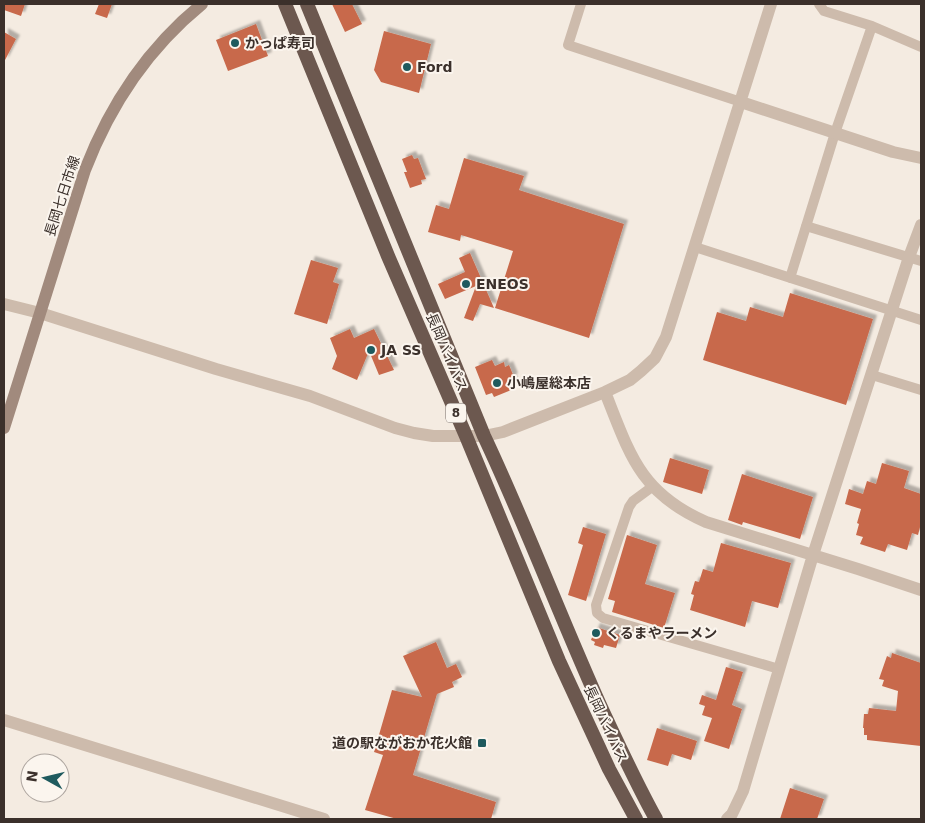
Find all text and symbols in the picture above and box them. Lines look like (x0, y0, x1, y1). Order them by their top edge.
place label: かっぱ寿司 (245, 35, 315, 51)
marker: かっぱ寿司 (229, 37, 241, 49)
place label: Ford (417, 59, 453, 75)
marker: Ford (401, 61, 413, 73)
street label: 長岡七日市線 (41, 154, 83, 238)
place label: ENEOS (476, 276, 529, 292)
marker: ENEOS (460, 278, 472, 290)
street label: 長岡バイパス (423, 310, 471, 394)
place label: JA SS (380, 342, 421, 358)
marker: JA SS (365, 344, 377, 356)
place label: 小嶋屋総本店 (507, 375, 591, 391)
marker: 小嶋屋総本店 (491, 377, 503, 389)
road number: 8 (446, 403, 466, 422)
place label: くるまやラーメン (606, 625, 717, 641)
marker: くるまやラーメン (590, 627, 602, 639)
street label: 長岡バイパス (581, 683, 631, 765)
place label: 道の駅ながおか花火館 (332, 735, 472, 751)
marker: 道の駅ながおか花火館 (476, 737, 488, 749)
north arrow (20, 753, 70, 803)
text: N (23, 769, 41, 783)

